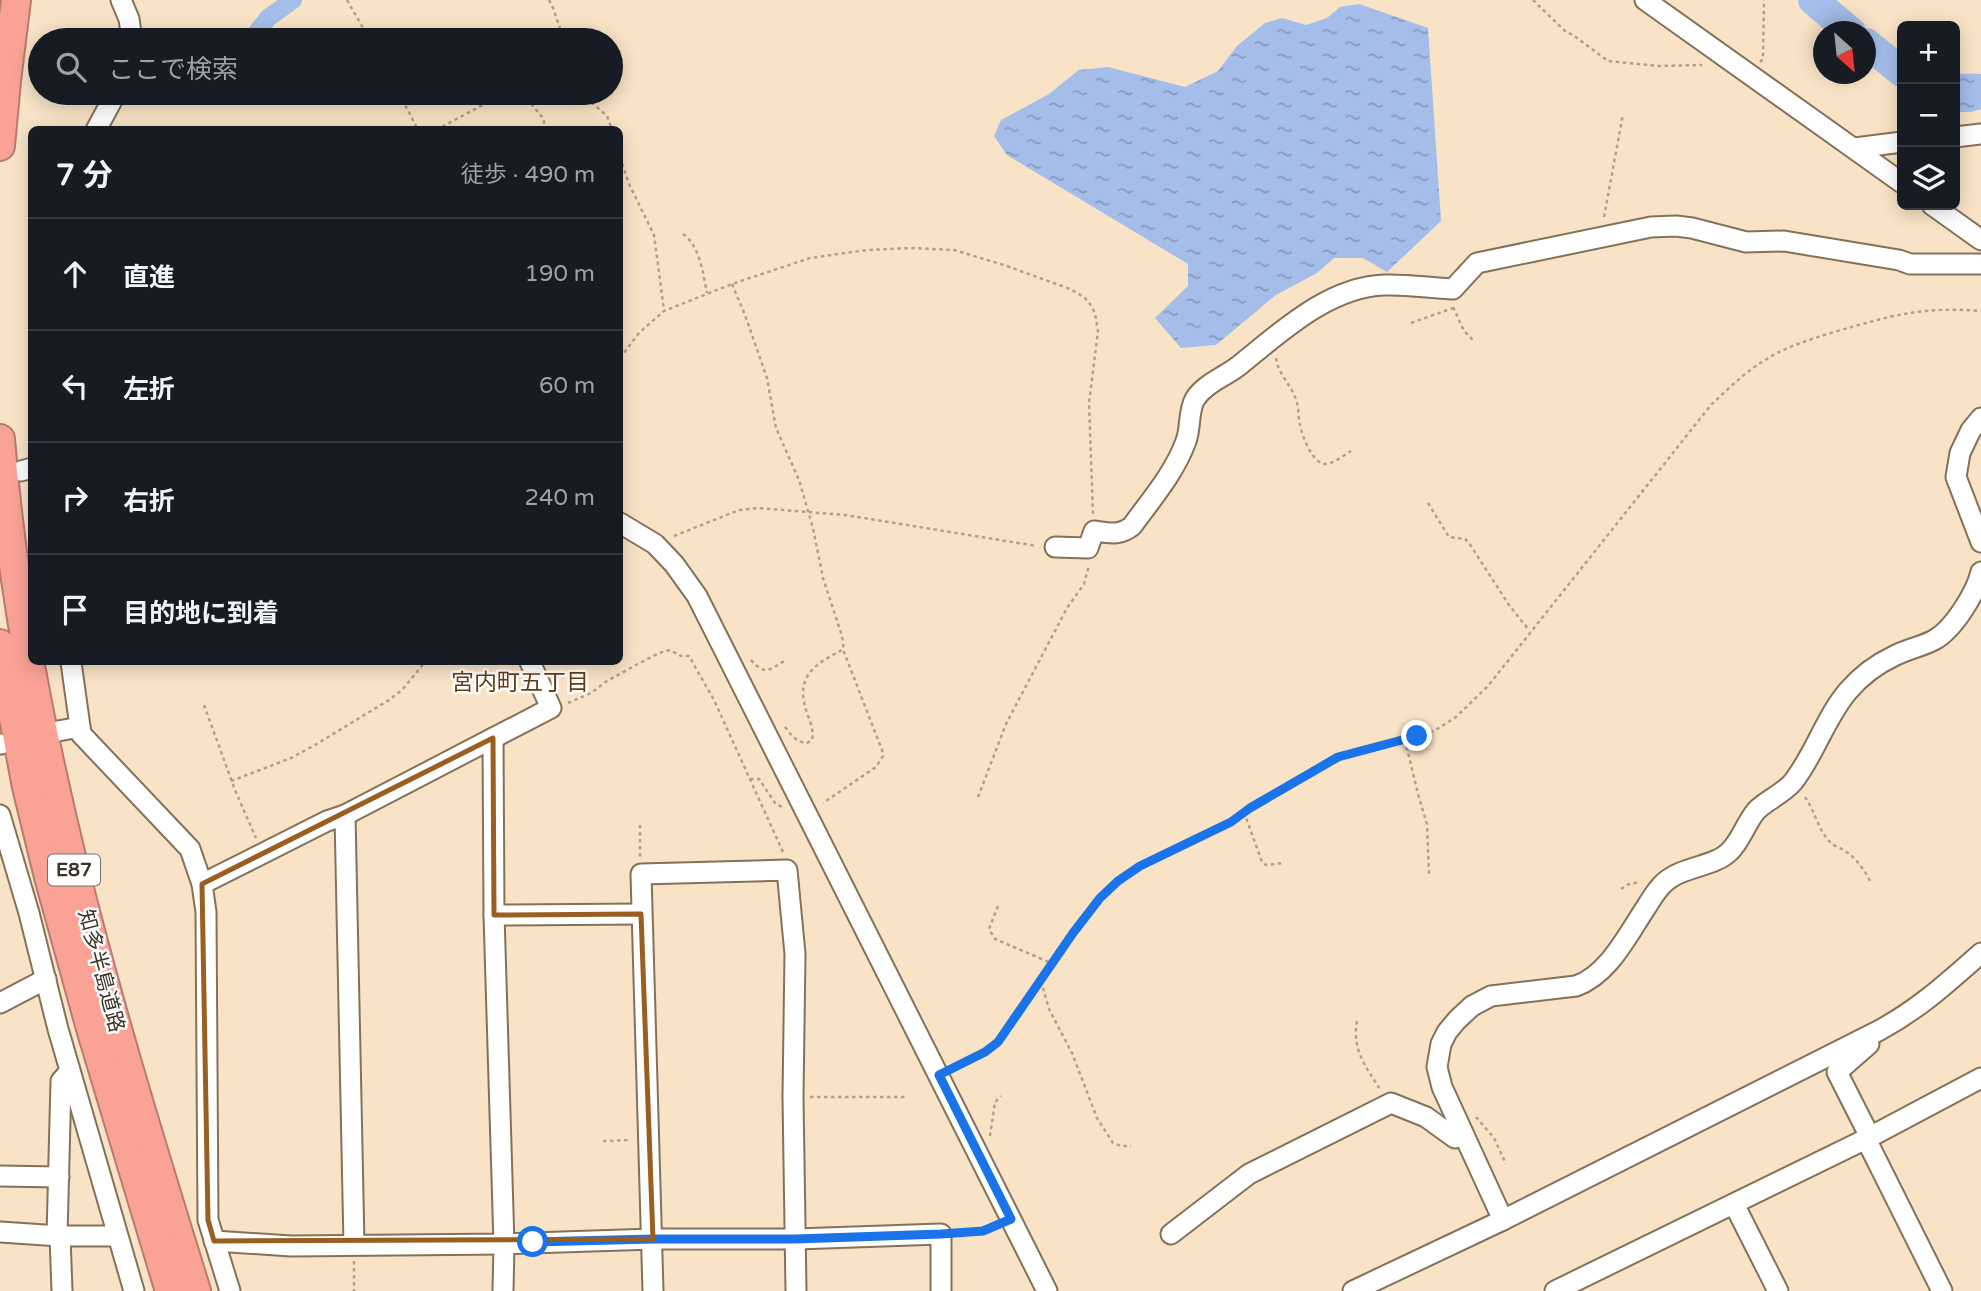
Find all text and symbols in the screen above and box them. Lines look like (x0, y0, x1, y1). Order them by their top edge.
north arrow (1813, 21, 1876, 84)
map controls (1897, 21, 1960, 210)
button: + (1897, 21, 1960, 84)
search box (28, 28, 623, 105)
icon: search (52, 48, 90, 86)
text: ここで検索 (108, 54, 238, 85)
button: − (1897, 84, 1960, 147)
button: layers (1897, 147, 1960, 210)
text: 7 分 (56, 157, 113, 194)
text: 徒歩 · 490 m (461, 161, 595, 189)
icon: ahead (56, 255, 94, 293)
text: 190 m (525, 260, 595, 288)
text: 直進 (123, 262, 175, 293)
icon: left (56, 367, 94, 405)
text: 60 m (539, 372, 595, 400)
text: 左折 (123, 374, 175, 405)
icon: right (56, 479, 94, 517)
text: 240 m (525, 484, 595, 512)
text: 右折 (123, 486, 175, 517)
icon: arrive (56, 591, 94, 629)
text: 目的地に到着 (123, 598, 279, 629)
district label: 宮内町五丁目 (451, 669, 589, 697)
route end (1401, 720, 1432, 751)
road number: E87 (48, 855, 100, 886)
street label: 知多半島道路 (73, 907, 129, 1035)
route start (517, 1226, 548, 1257)

